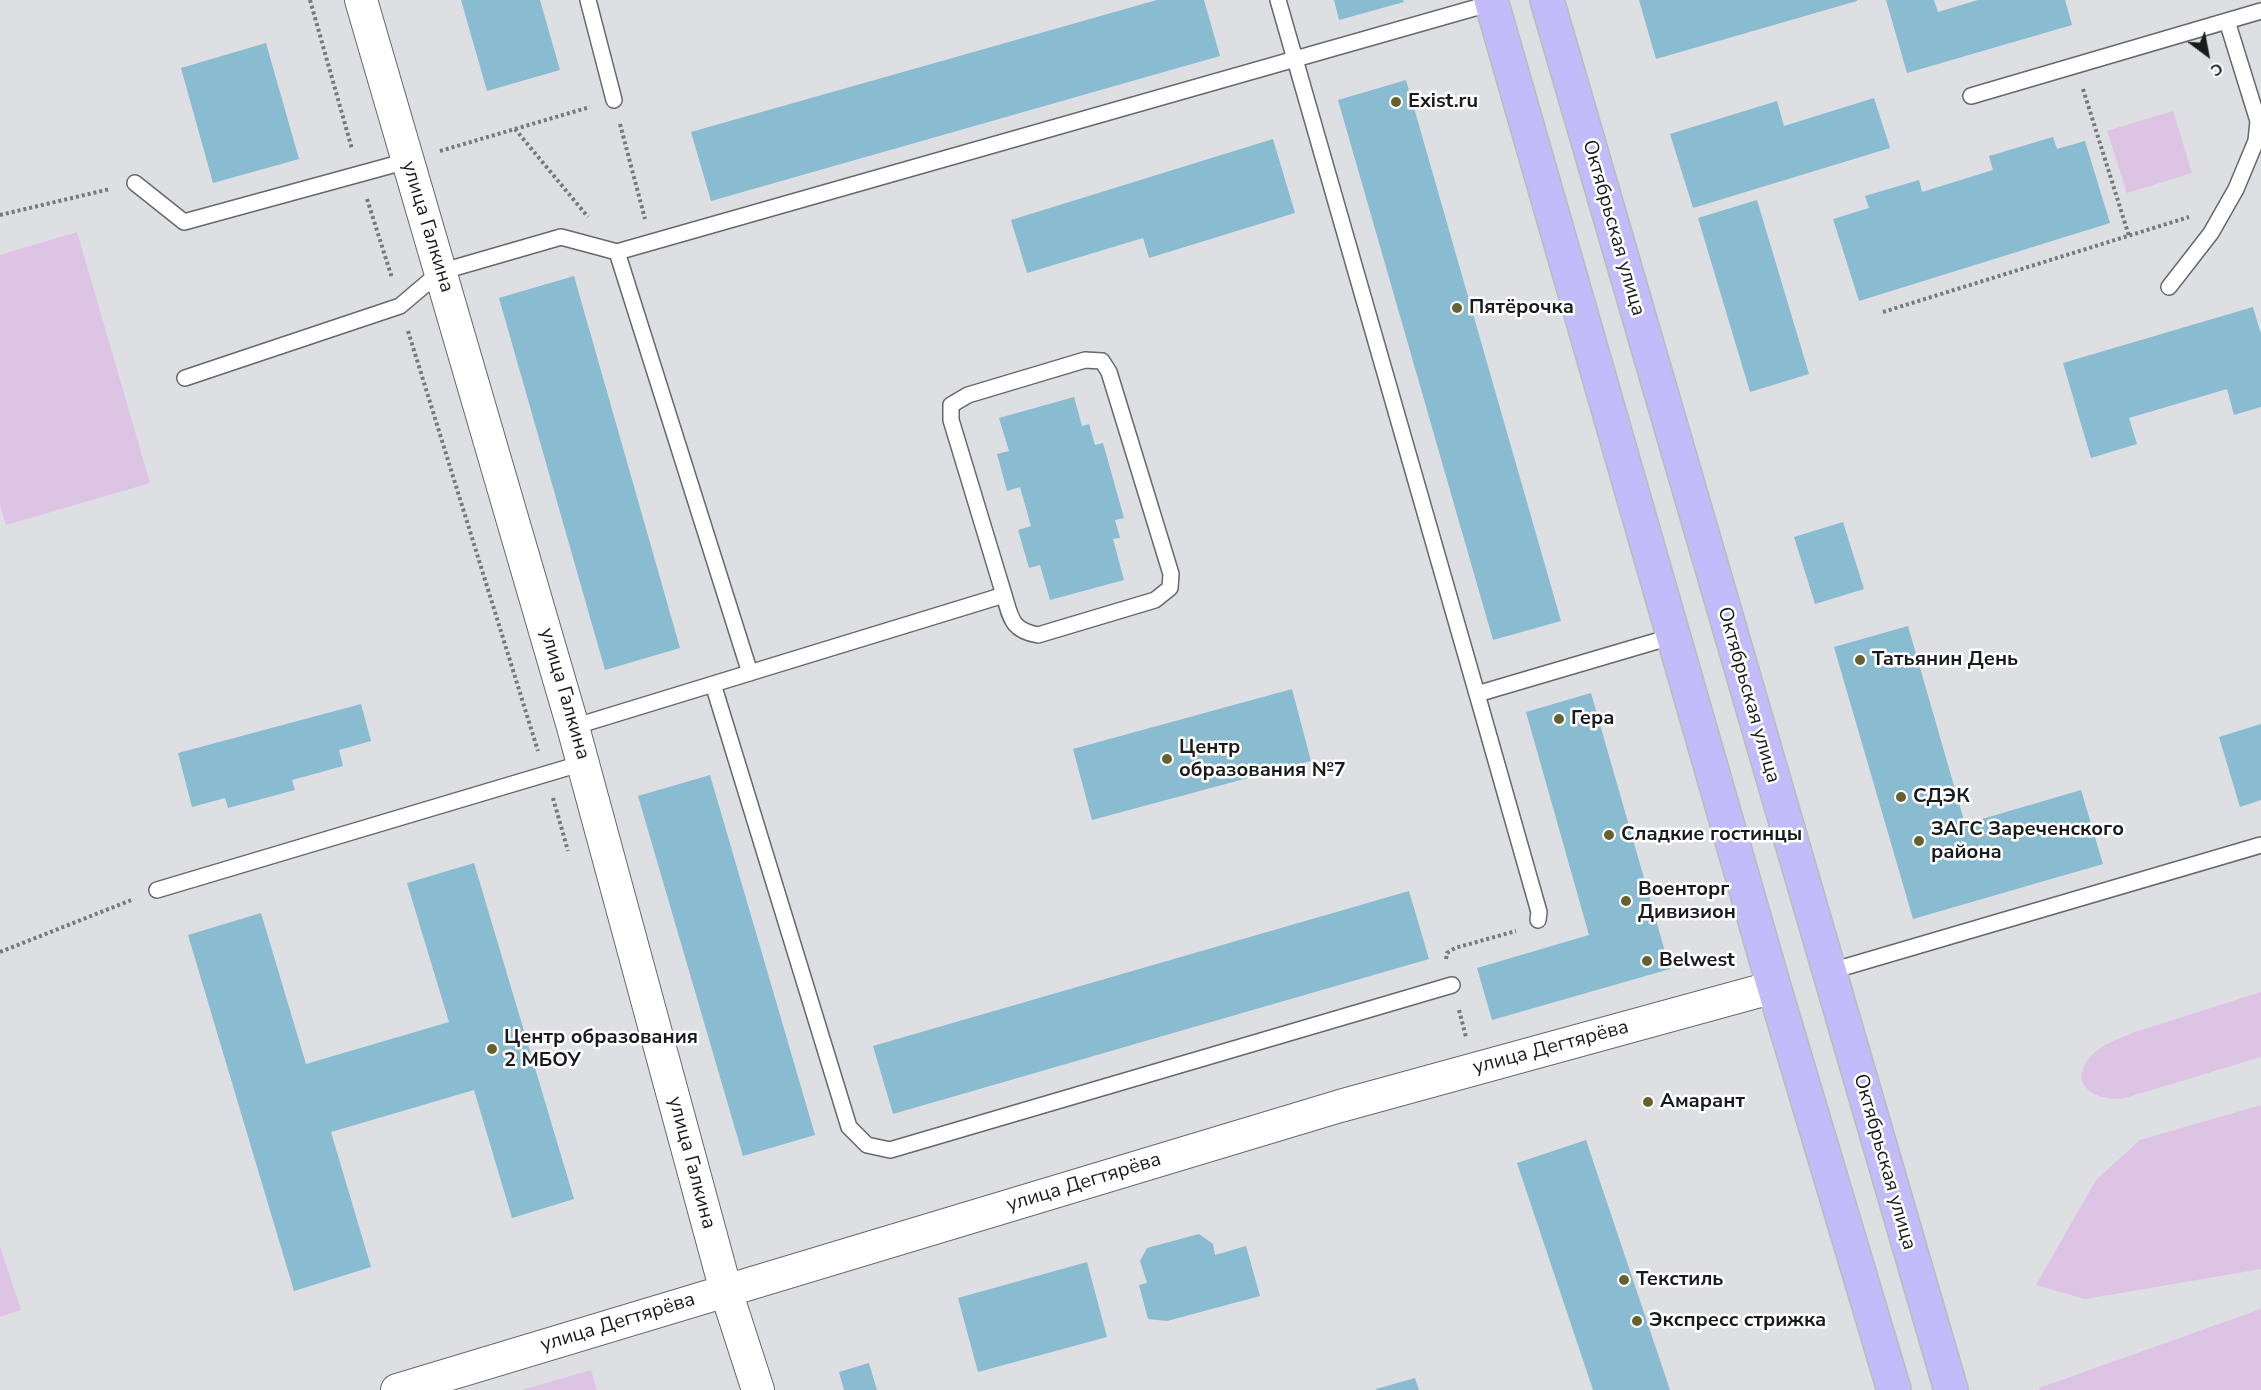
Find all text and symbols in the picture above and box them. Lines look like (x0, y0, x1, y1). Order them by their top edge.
north arrow (2177, 24, 2237, 84)
text: С (2206, 57, 2227, 81)
place label: Exist.ru (1408, 90, 1478, 114)
marker: Exist.ru (1389, 95, 1403, 109)
street label: Октябрьская улица (1576, 137, 1650, 319)
street label: улица Галкина (396, 158, 458, 296)
place label: Пятёрочка (1469, 296, 1574, 320)
marker: Пятёрочка (1450, 301, 1464, 315)
street label: Октябрьская улица (1711, 604, 1785, 786)
street label: улица Галкина (534, 625, 594, 763)
place label: Татьянин День (1872, 648, 2018, 672)
marker: Татьянин День (1853, 653, 1867, 667)
place label: Гера (1571, 707, 1614, 731)
marker: Гера (1552, 712, 1566, 726)
place label: Центр образования №7 (1179, 736, 1346, 783)
marker: Центр образования №7 (1160, 752, 1174, 766)
place label: СДЭК (1913, 785, 1970, 809)
marker: СДЭК (1894, 790, 1908, 804)
place label: ЗАГС Зареченского района (1931, 818, 2124, 865)
place label: Сладкие гостинцы (1621, 823, 1802, 847)
marker: Сладкие гостинцы (1602, 828, 1616, 842)
marker: ЗАГС Зареченского района (1912, 834, 1926, 848)
place label: Военторг Дивизион (1638, 878, 1736, 925)
marker: Военторг Дивизион (1619, 894, 1633, 908)
place label: Belwest (1659, 949, 1735, 973)
marker: Belwest (1640, 954, 1654, 968)
street label: улица Дегтярёва (1470, 1016, 1632, 1080)
place label: Центр образования 2 МБОУ (504, 1026, 698, 1073)
marker: Центр образования 2 МБОУ (485, 1042, 499, 1056)
street label: Октябрьская улица (1847, 1071, 1921, 1253)
place label: Амарант (1660, 1090, 1745, 1114)
street label: улица Галкина (662, 1094, 720, 1232)
marker: Амарант (1641, 1095, 1655, 1109)
street label: улица Дегтярёва (1004, 1148, 1164, 1218)
place label: Текстиль (1636, 1268, 1723, 1292)
marker: Текстиль (1617, 1273, 1631, 1287)
street label: улица Дегтярёва (538, 1288, 698, 1358)
place label: Экспресс стрижка (1649, 1309, 1826, 1333)
marker: Экспресс стрижка (1630, 1314, 1644, 1328)

